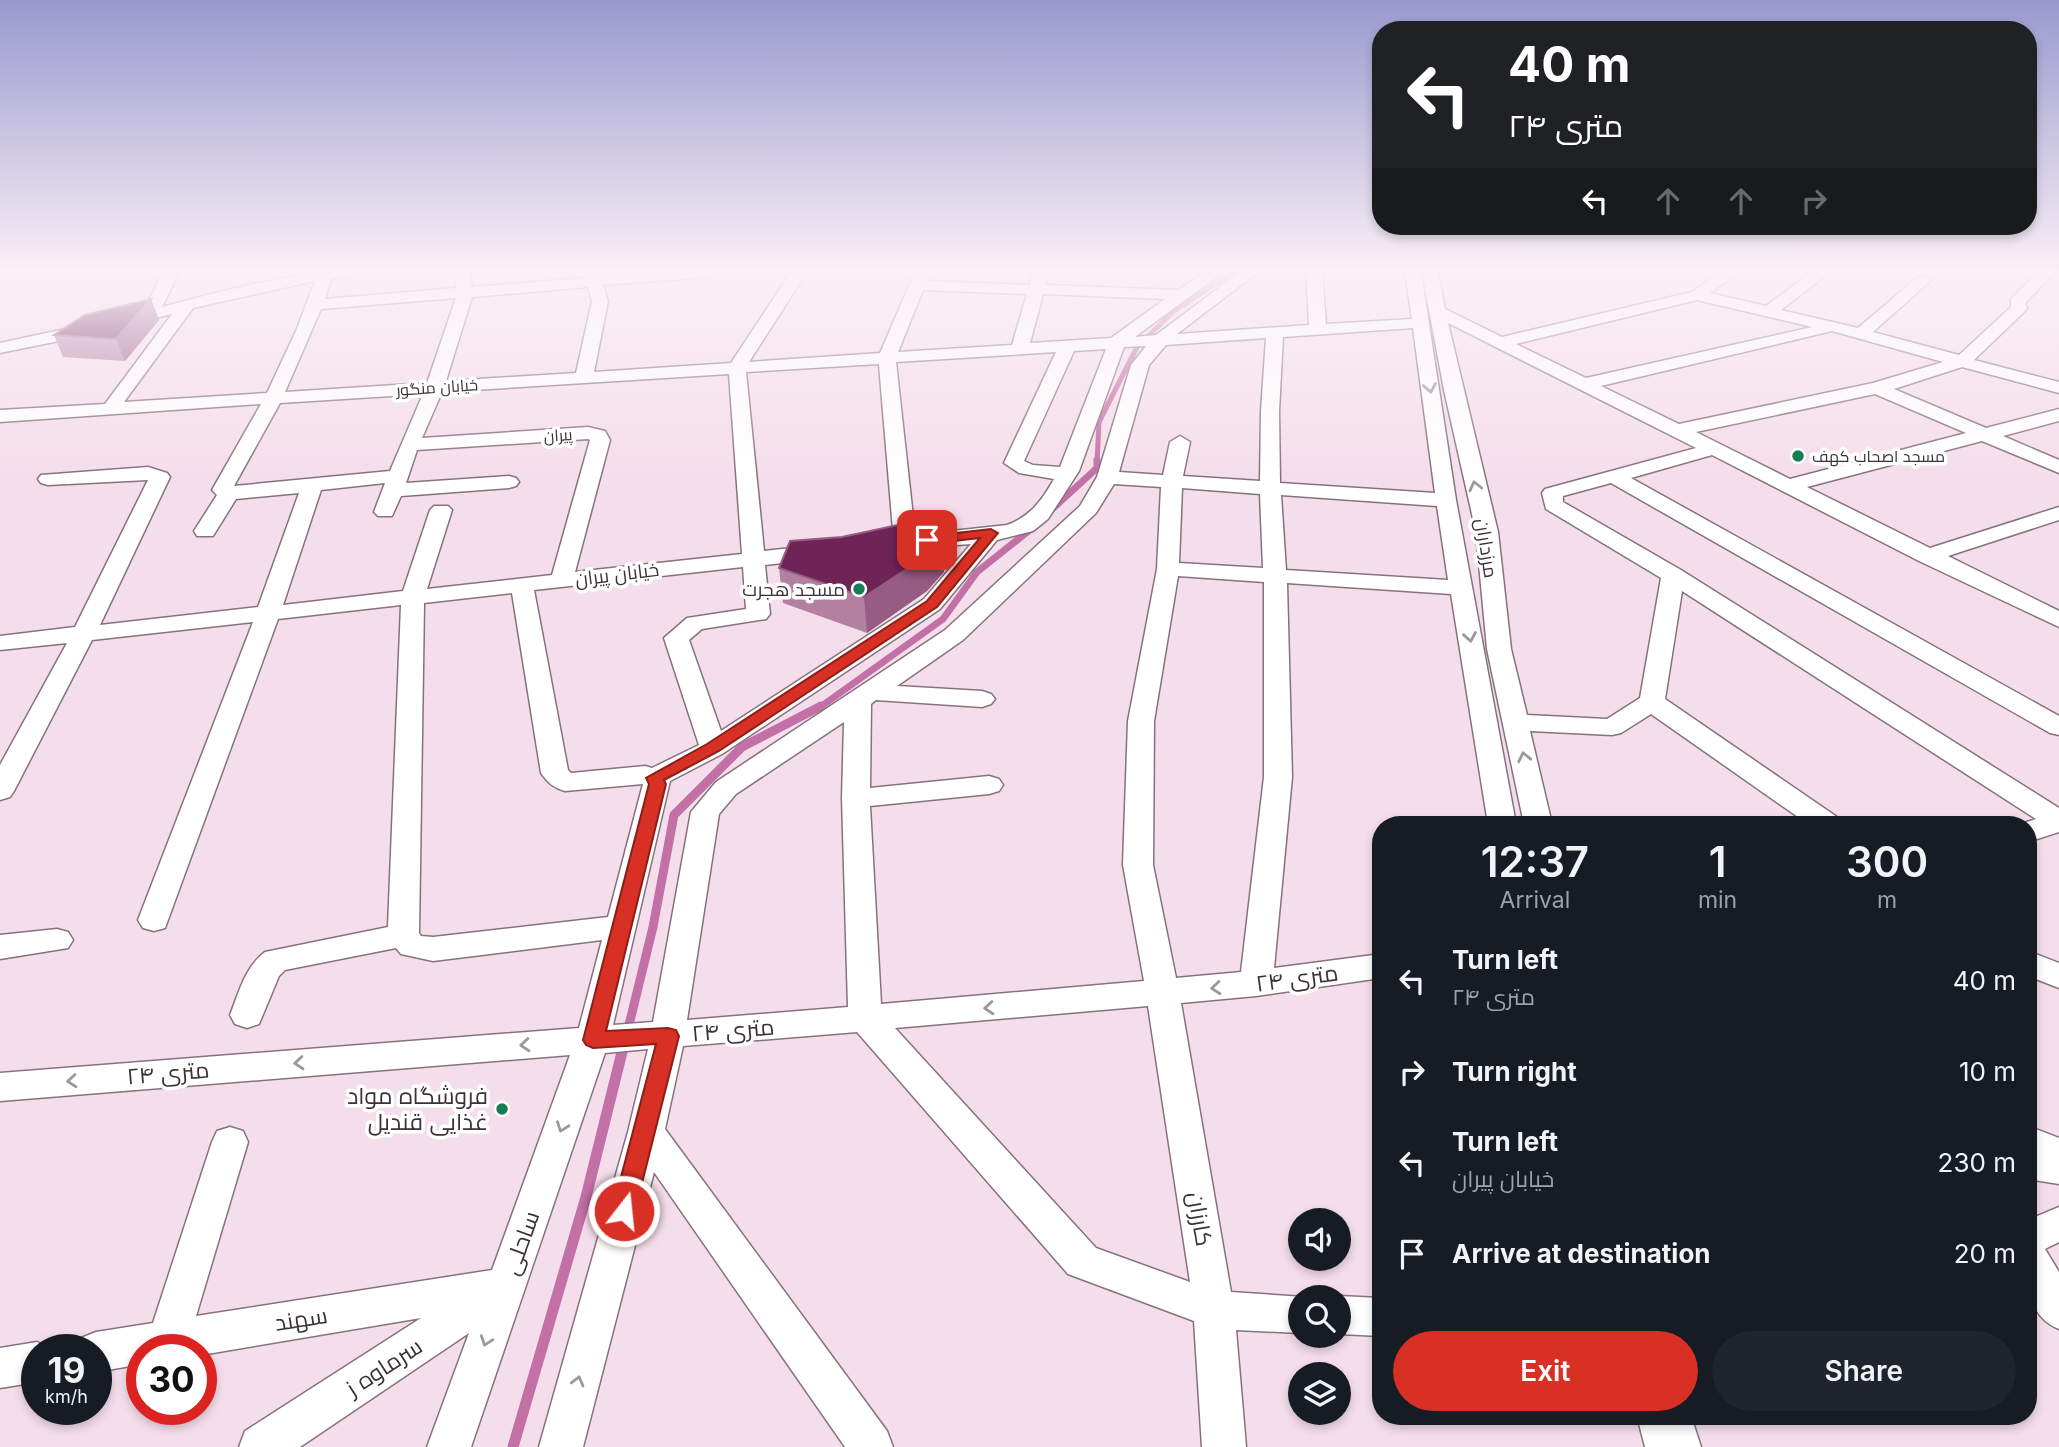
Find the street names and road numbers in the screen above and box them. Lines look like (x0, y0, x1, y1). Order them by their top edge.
street label: خیابان منگور (394, 374, 479, 401)
street label: پیران (543, 424, 574, 448)
street label: مرزداران (1470, 517, 1503, 579)
street label: خیابان پیران (574, 558, 661, 592)
street label: ۲۴ متری (1254, 958, 1340, 998)
street label: ۲۴ متری (690, 1012, 776, 1048)
street label: ۲۴ متری (125, 1055, 211, 1091)
street label: کارزان (1182, 1190, 1218, 1248)
street label: ساحلی (497, 1207, 545, 1279)
street label: سهند (272, 1301, 330, 1337)
street label: سرماوه ز (339, 1332, 428, 1403)

